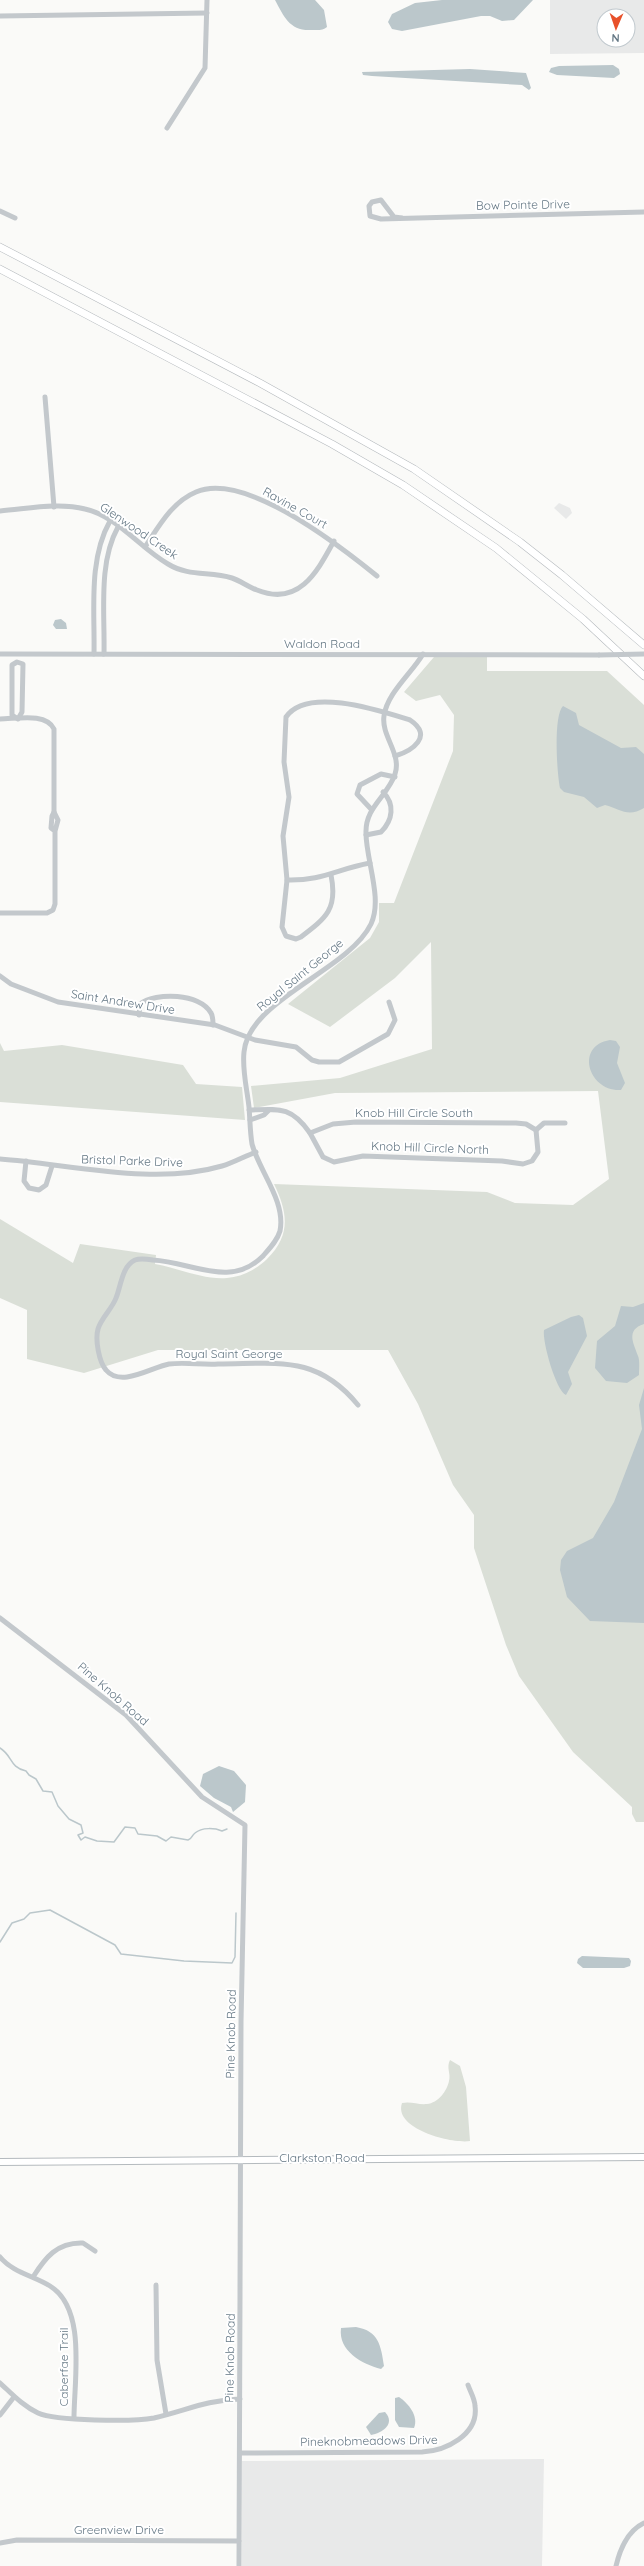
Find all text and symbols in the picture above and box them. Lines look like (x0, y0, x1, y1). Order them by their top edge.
north arrow (596, 8, 636, 48)
text: N (611, 31, 620, 45)
street label: Bow Pointe Drive (476, 196, 570, 213)
street label: Ravine Court (260, 484, 330, 532)
street label: Glenwood Creek (97, 499, 181, 562)
street label: Waldon Road (284, 636, 360, 651)
street label: Royal Saint George (253, 935, 346, 1014)
street label: Saint Andrew Drive (70, 986, 176, 1017)
street label: Knob Hill Circle South (355, 1105, 473, 1120)
street label: Knob Hill Circle North (371, 1138, 489, 1157)
street label: Bristol Parke Drive (81, 1151, 183, 1170)
street label: Royal Saint George (175, 1346, 283, 1361)
street label: Pine Knob Road (75, 1659, 152, 1729)
street label: Pine Knob Road (222, 1989, 239, 2079)
street label: Clarkston Road (279, 2150, 365, 2165)
street label: Pine Knob Road (221, 2313, 238, 2403)
street label: Caberfae Trail (56, 2327, 71, 2407)
street label: Pineknobmeadows Drive (300, 2432, 438, 2449)
street label: Greenview Drive (74, 2522, 164, 2537)

